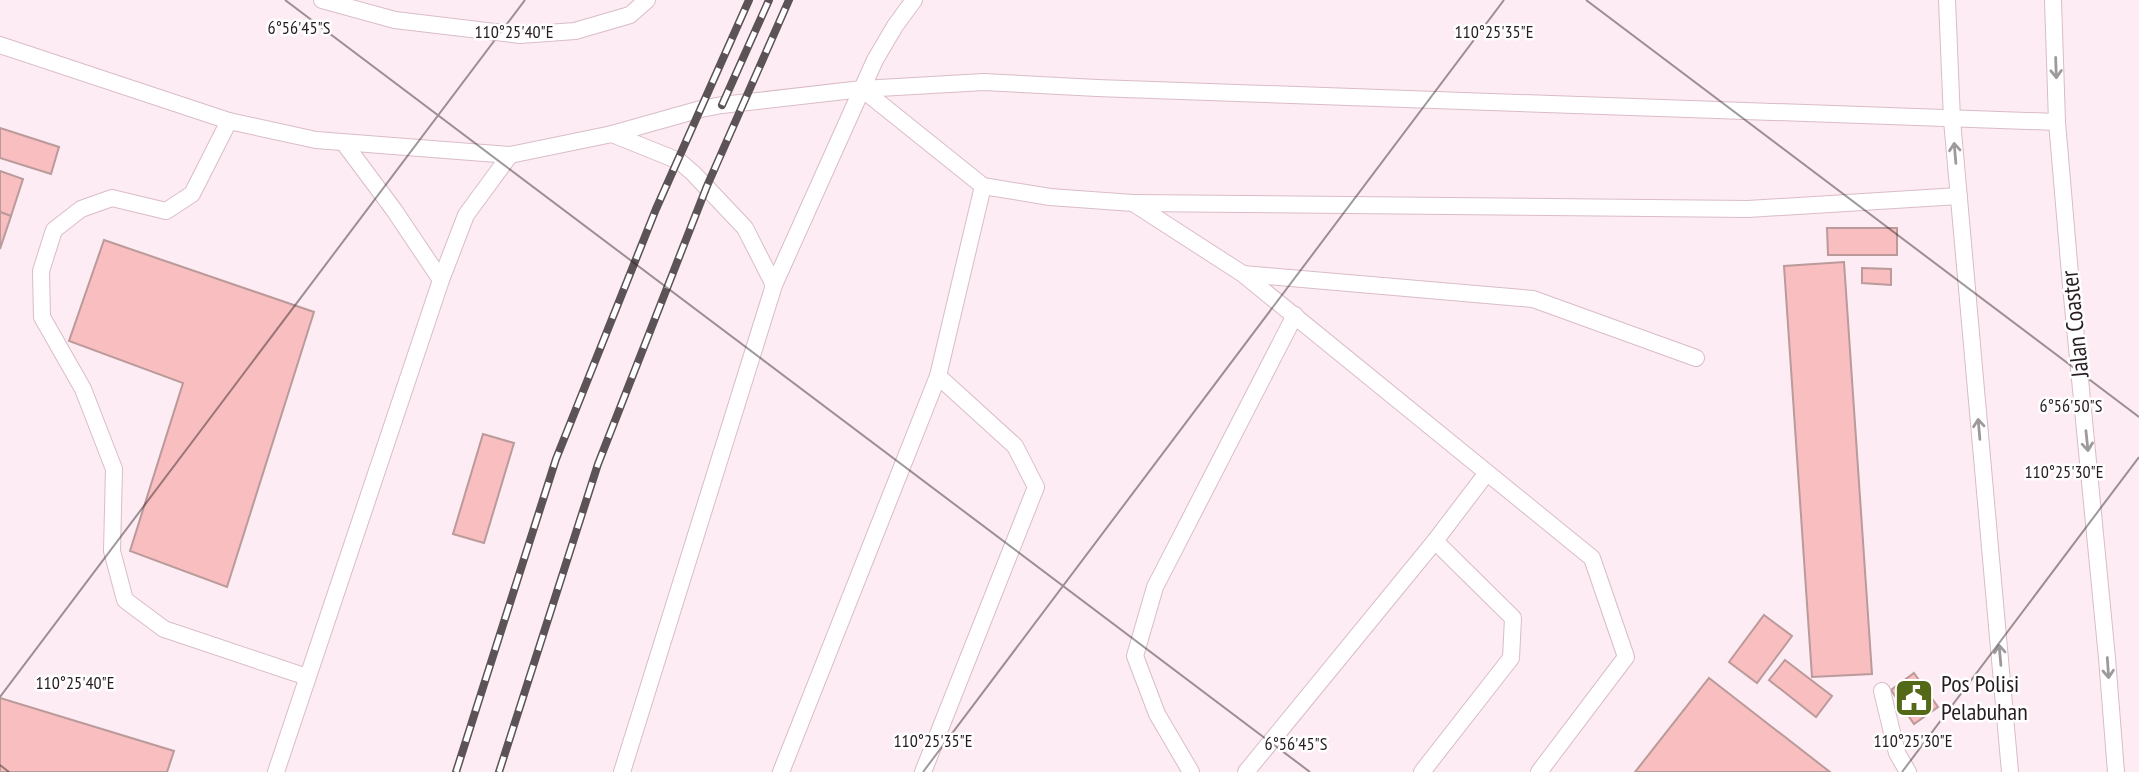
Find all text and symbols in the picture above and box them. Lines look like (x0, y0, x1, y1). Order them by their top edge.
text: 6°56'45"S (268, 16, 331, 39)
text: 110°25'40"E (475, 20, 553, 43)
text: 110°25'35"E (1455, 20, 1533, 43)
one-way arrow (2049, 56, 2062, 79)
one-way arrow (1948, 142, 1961, 165)
street label: Jalan Coaster (2053, 269, 2096, 380)
text: 6°56'50"S (2040, 394, 2103, 417)
one-way arrow (1973, 418, 1986, 440)
one-way arrow (2080, 430, 2093, 452)
text: 110°25'30"E (2025, 460, 2103, 483)
one-way arrow (1993, 644, 2006, 667)
one-way arrow (2102, 656, 2115, 679)
place label: Pos Polisi Pelabuhan (1941, 668, 2028, 727)
text: 110°25'40"E (36, 671, 114, 694)
public building icon: Pos Polisi Pelabuhan (1893, 677, 1935, 719)
text: 110°25'35"E (894, 729, 972, 752)
text: 110°25'30"E (1874, 729, 1952, 752)
text: 6°56'45"S (1265, 732, 1328, 755)

